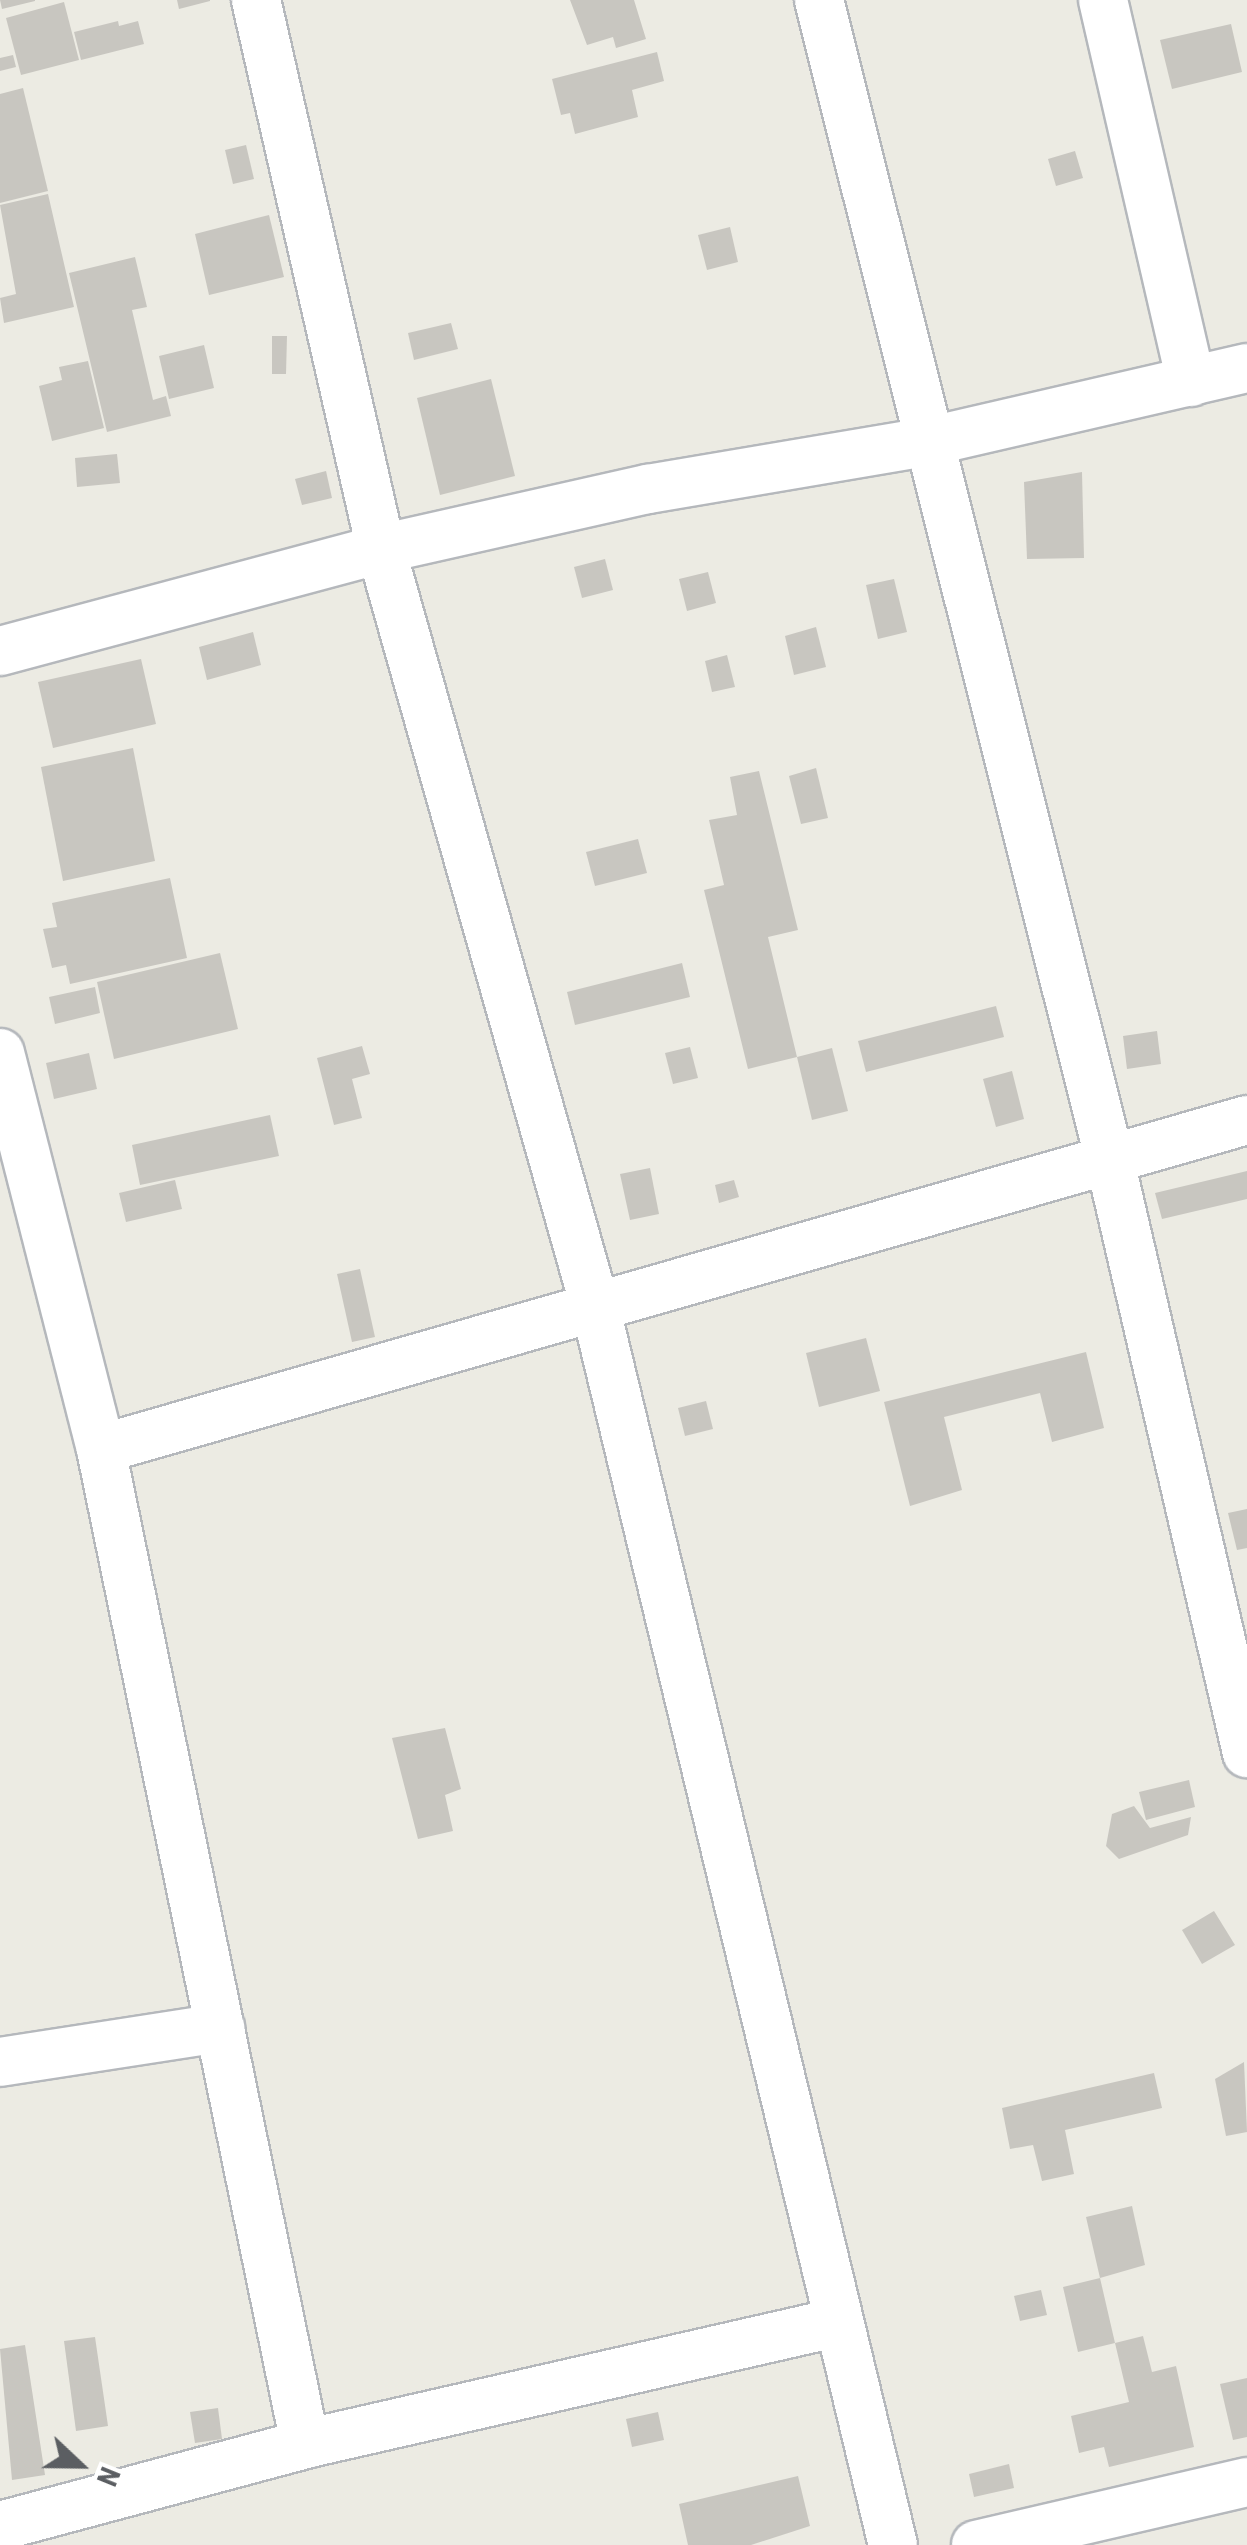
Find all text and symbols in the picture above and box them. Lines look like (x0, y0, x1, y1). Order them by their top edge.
north arrow (30, 2415, 130, 2515)
text: N (90, 2462, 127, 2491)

